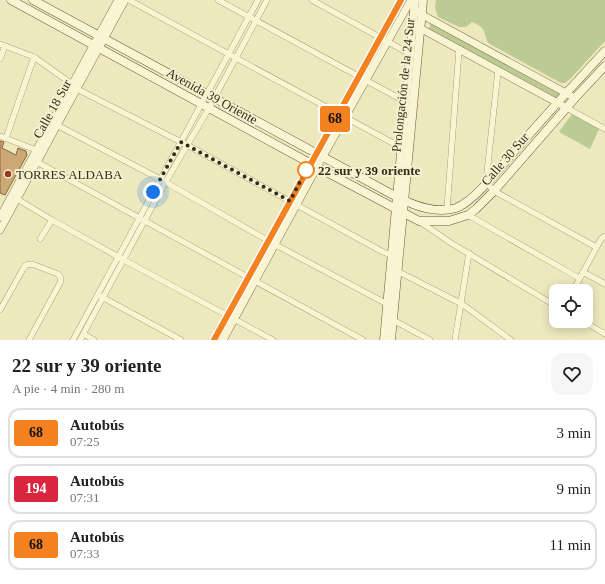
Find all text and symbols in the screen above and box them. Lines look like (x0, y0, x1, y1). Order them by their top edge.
street label: Prolongación de la 24 Sur (388, 16, 418, 153)
street label: Avenida 39 Oriente (164, 65, 260, 127)
street label: Calle 18 Sur (30, 76, 75, 141)
line badge: 68 (317, 106, 353, 132)
text: 68 (328, 111, 342, 126)
street label: Calle 30 Sur (478, 129, 532, 188)
marker: 22 sur y 39 oriente (297, 161, 315, 179)
place label: 22 sur y 39 oriente (318, 163, 421, 178)
place label: TORRES ALDABA (16, 167, 123, 182)
marker: TORRES ALDABA (3, 169, 13, 179)
your location (143, 182, 163, 202)
map controls (549, 284, 593, 328)
button: locate (549, 284, 593, 328)
button: heart (551, 353, 593, 395)
text: 22 sur y 39 oriente (12, 355, 162, 376)
text: A pie · 4 min · 280 m (12, 381, 124, 396)
text: Autobús (70, 417, 124, 433)
text: 68 (29, 425, 43, 440)
text: 3 min (556, 425, 591, 441)
text: 07:25 (70, 434, 100, 449)
text: Autobús (70, 473, 124, 489)
text: 194 (26, 481, 47, 496)
text: 9 min (556, 481, 591, 497)
text: 07:31 (70, 490, 100, 505)
text: Autobús (70, 529, 124, 545)
text: 68 (29, 537, 43, 552)
text: 11 min (549, 537, 591, 553)
text: 07:33 (70, 546, 100, 561)

